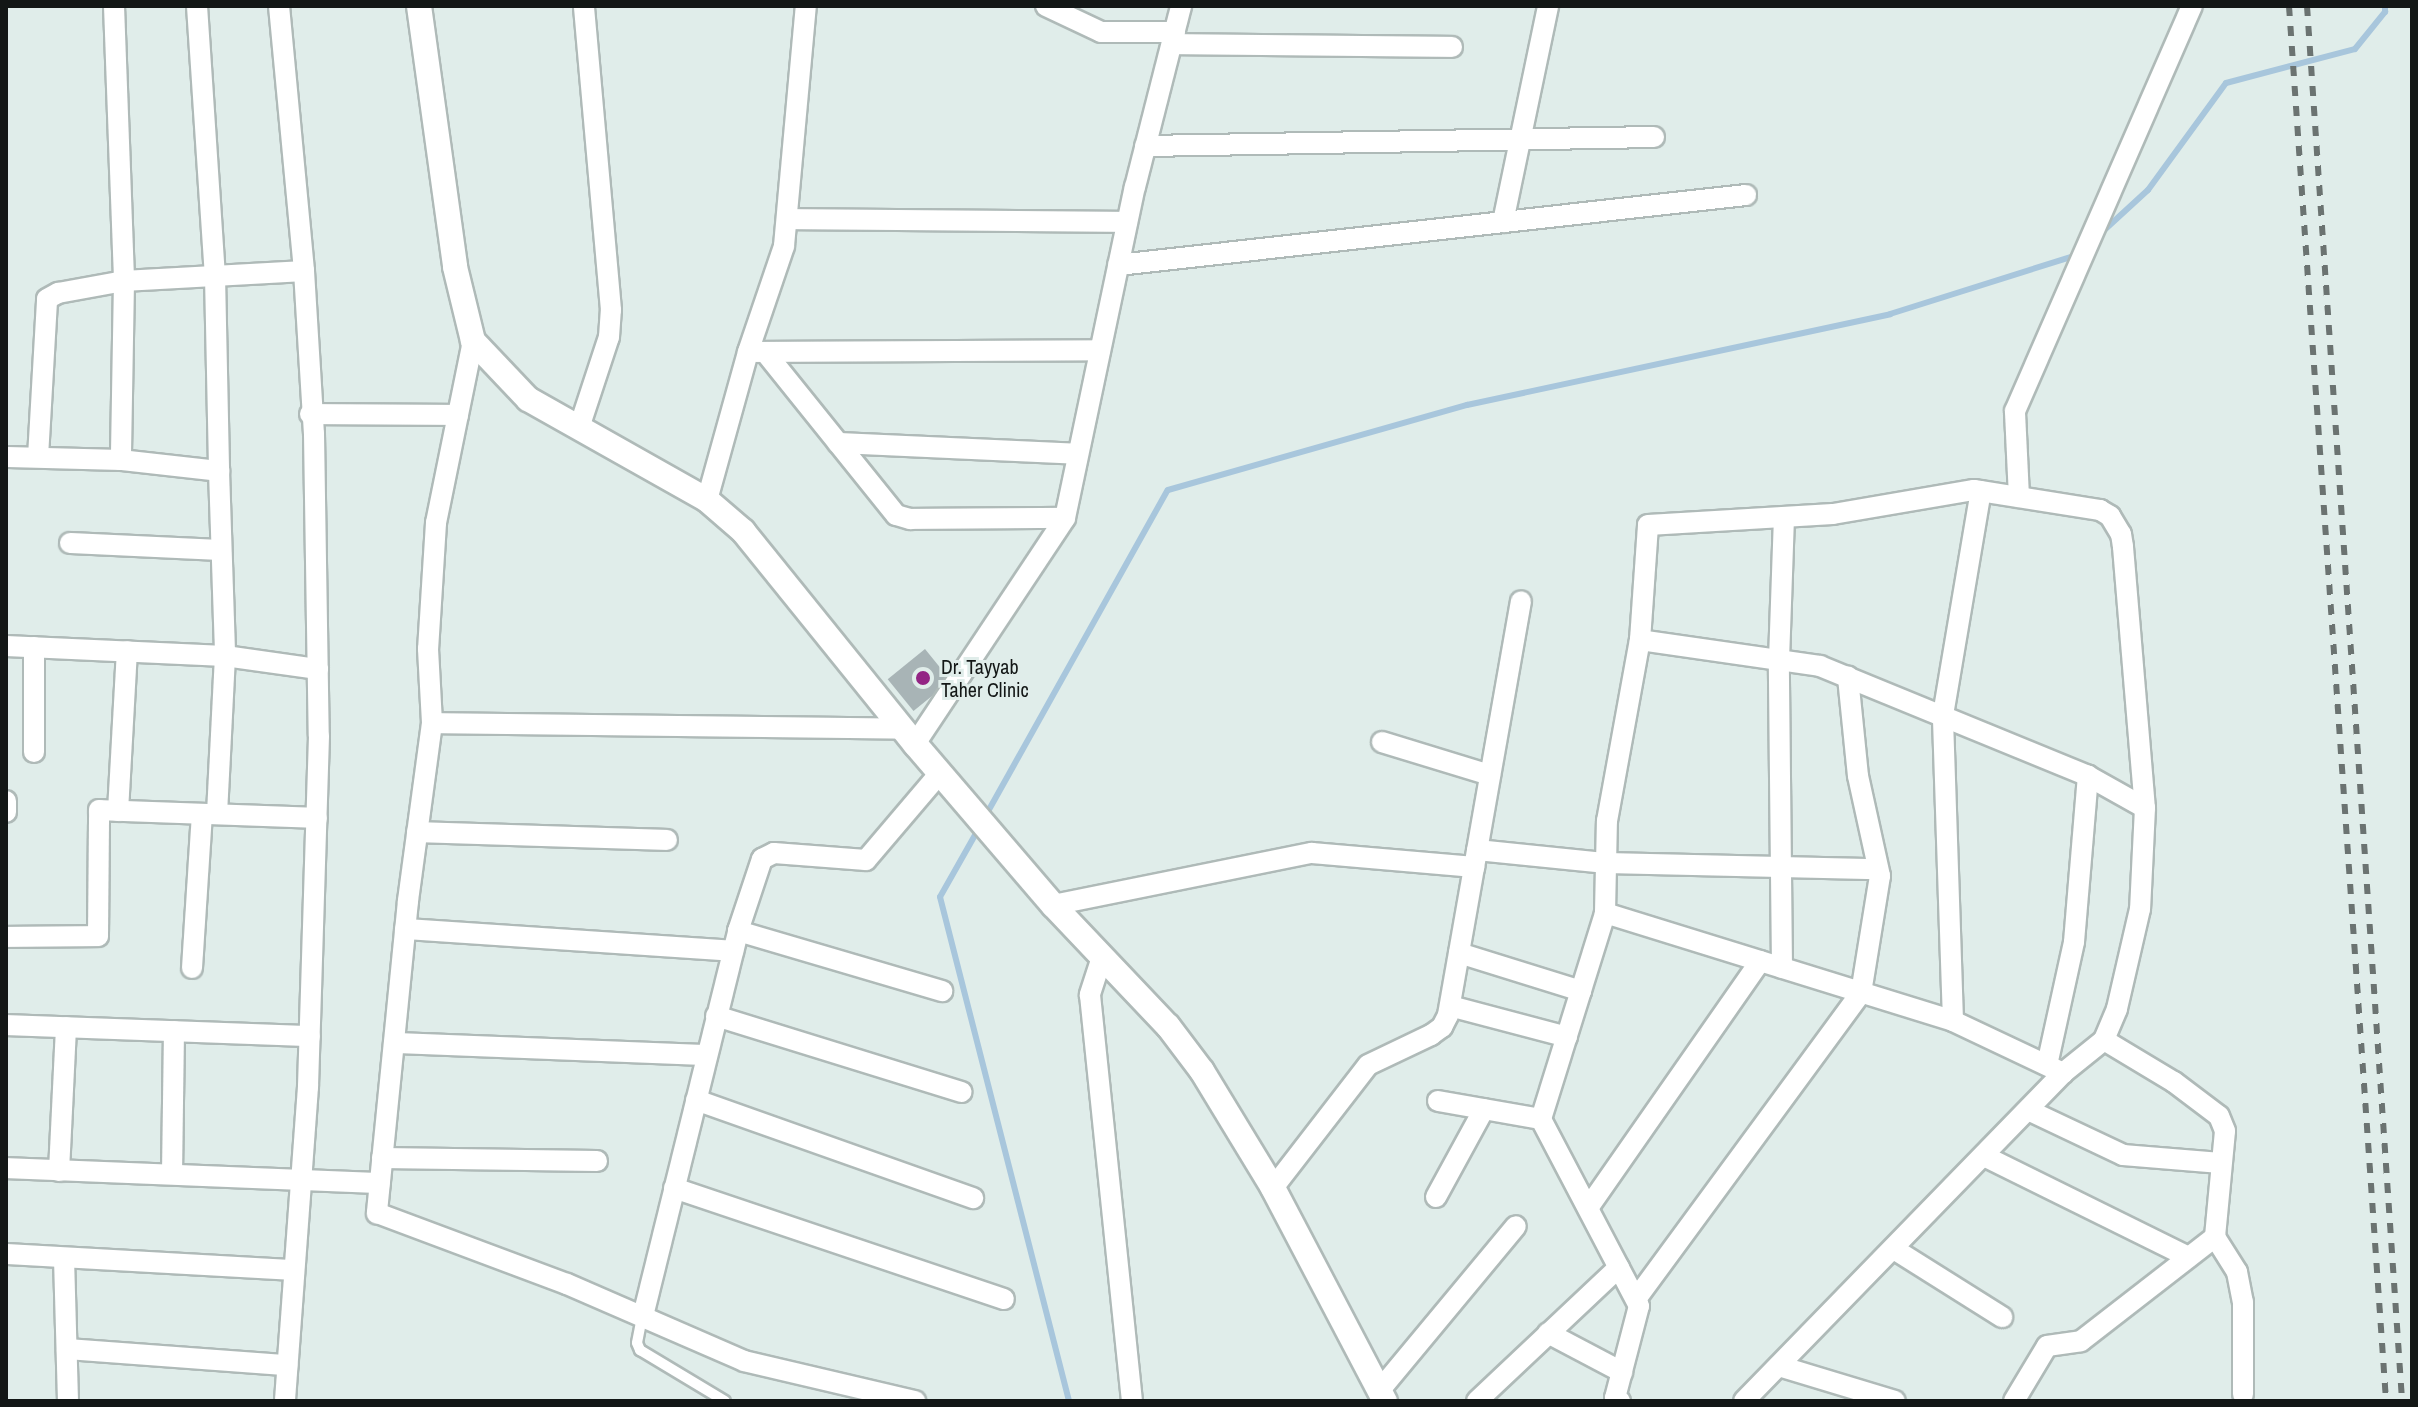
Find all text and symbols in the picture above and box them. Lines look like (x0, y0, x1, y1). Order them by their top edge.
place label: Dr. Tayyab Taher Clinic (941, 654, 1029, 701)
marker: Dr. Tayyab Taher Clinic (912, 667, 934, 689)

